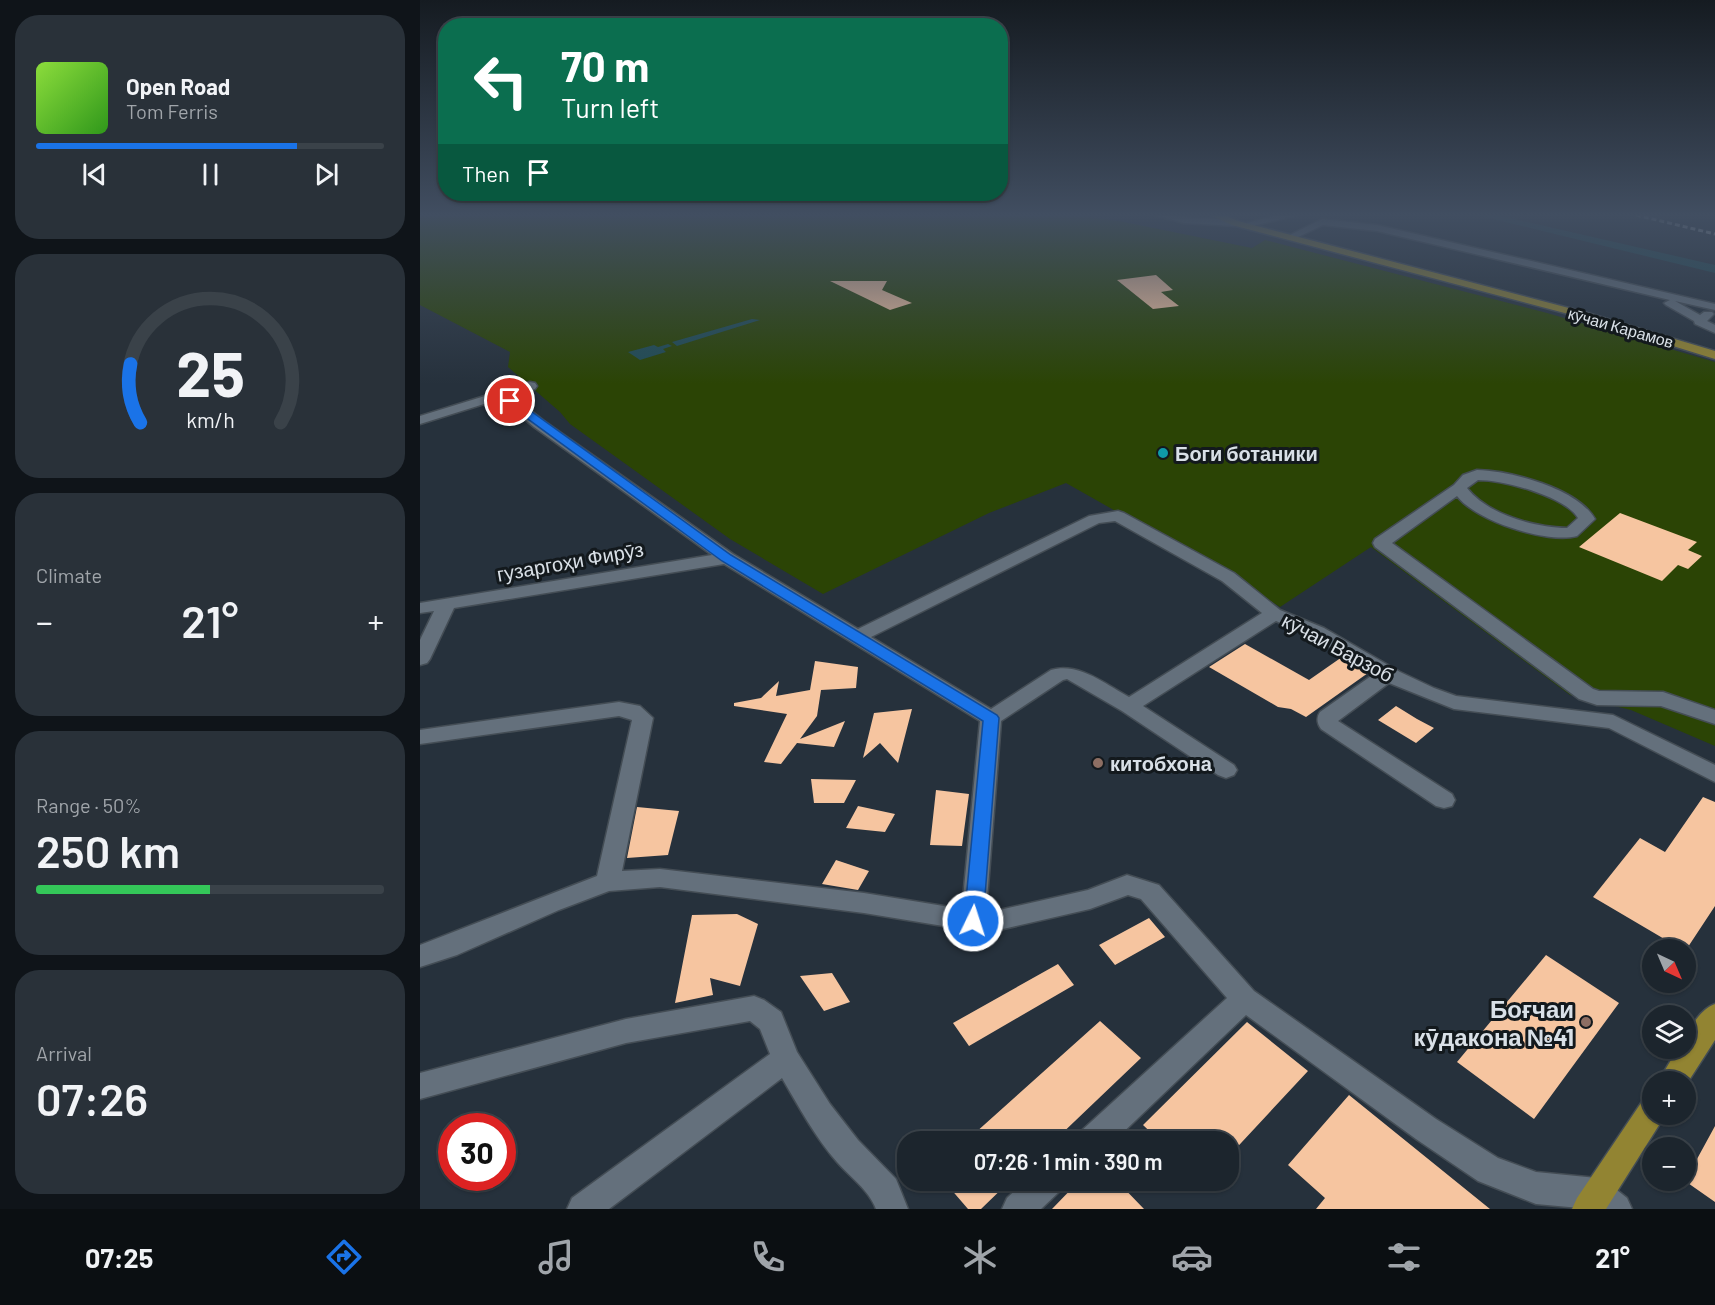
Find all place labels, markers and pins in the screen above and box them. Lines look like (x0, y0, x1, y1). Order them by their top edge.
pin (484, 375, 535, 426)
place label: Боги ботаники (1175, 441, 1318, 465)
marker: Боги ботаники (1156, 446, 1170, 460)
place label: китобхона (1110, 751, 1213, 775)
marker: китобхона (1091, 756, 1105, 770)
place label: Боғчаи кӯдакона №41 (1414, 994, 1574, 1051)
marker: Боғчаи кӯдакона №41 (1579, 1015, 1593, 1029)

